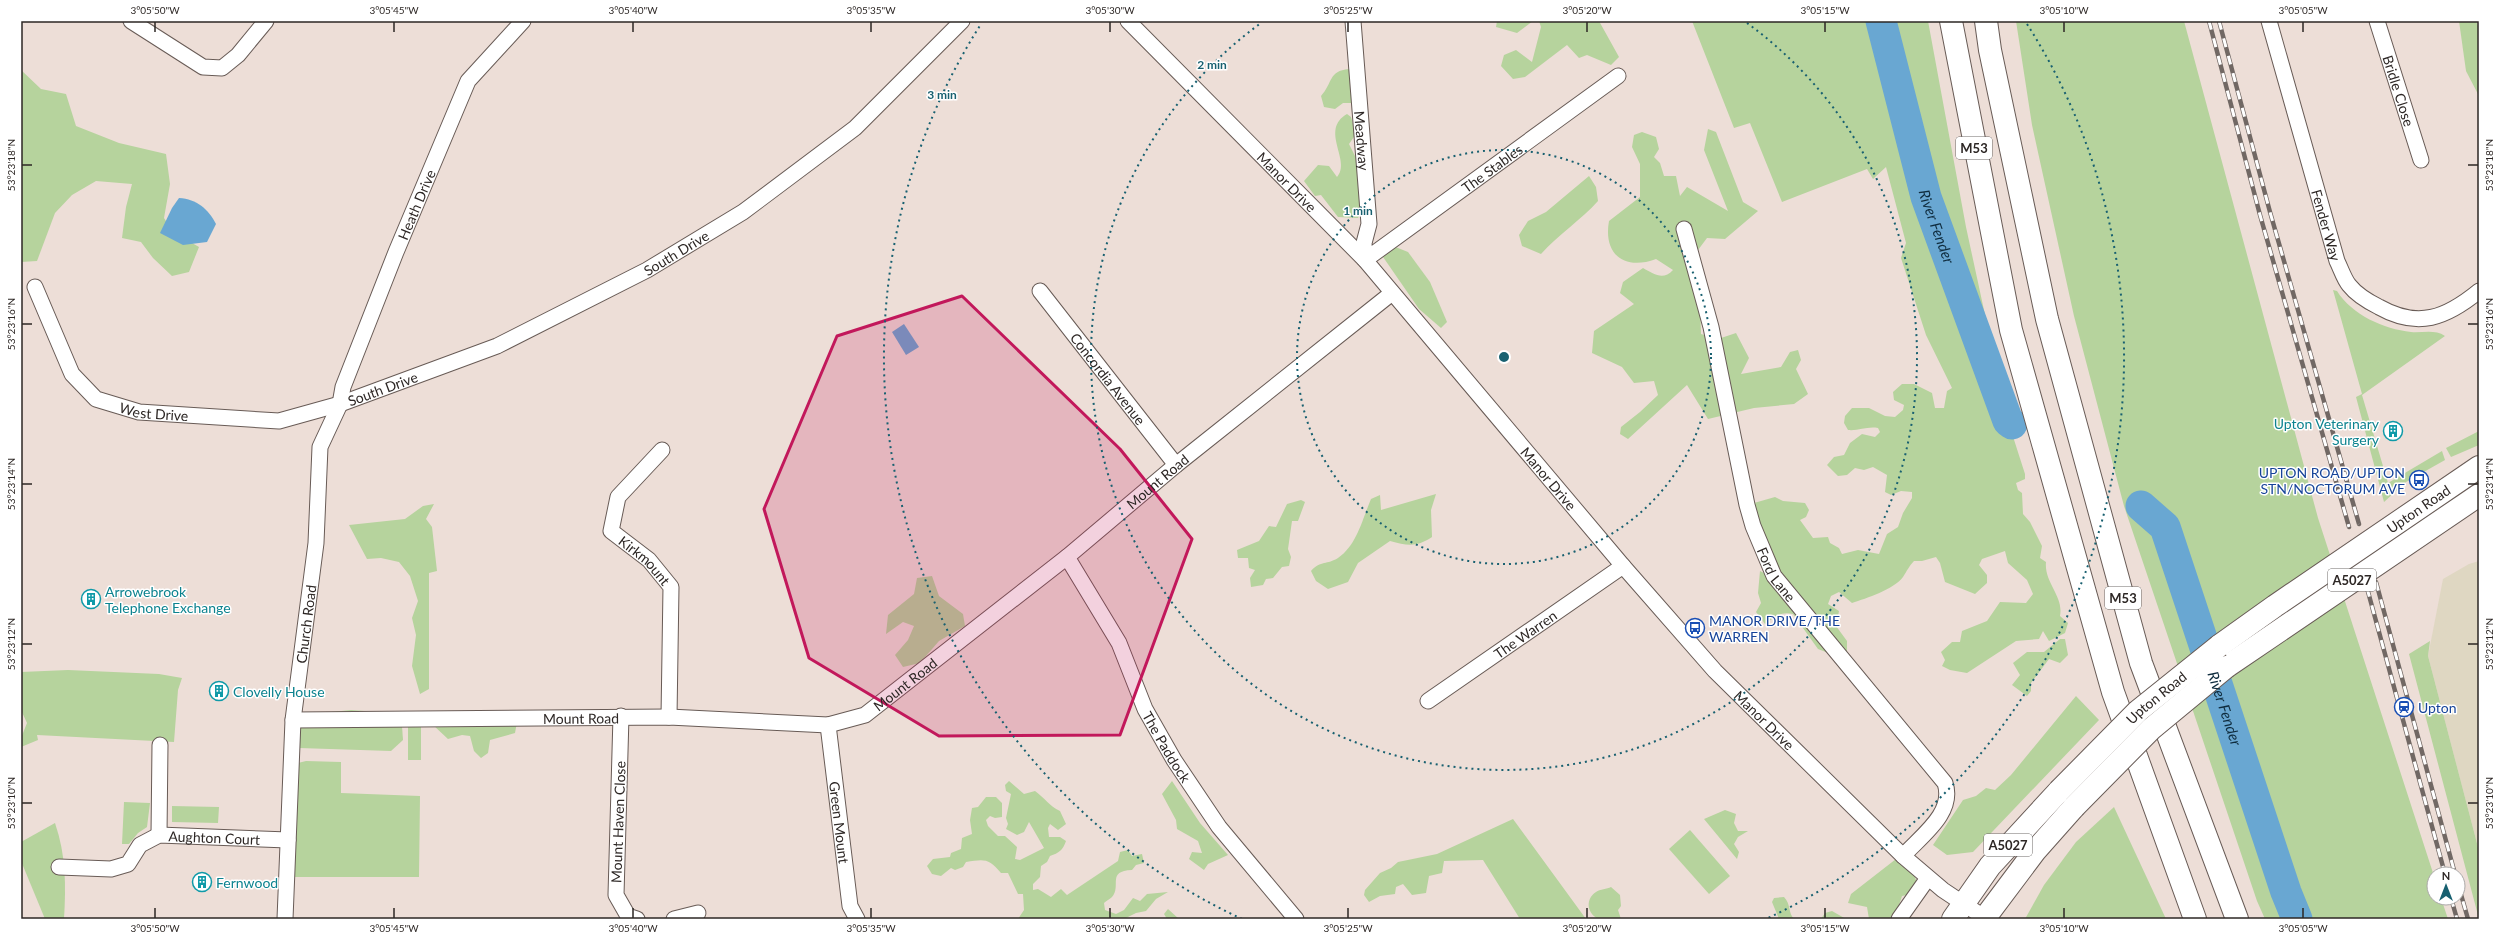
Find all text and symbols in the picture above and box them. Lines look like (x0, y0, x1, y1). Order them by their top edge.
text: 3°05'50"W (130, 4, 180, 16)
text: 3°05'45"W (369, 4, 419, 16)
text: 3°05'40"W (608, 4, 658, 16)
text: 3°05'35"W (846, 4, 896, 16)
text: 3°05'30"W (1085, 4, 1135, 16)
text: 3°05'25"W (1323, 4, 1373, 16)
text: 3°05'20"W (1562, 4, 1612, 16)
text: 3°05'15"W (1800, 4, 1850, 16)
text: 3°05'10"W (2039, 4, 2089, 16)
text: 3°05'05"W (2278, 4, 2328, 16)
street label: Bridle Close (2380, 53, 2418, 128)
text: 2 min (1197, 57, 1227, 72)
text: 3 min (927, 87, 957, 102)
street label: Meadway (1352, 110, 1373, 172)
road number: M53 (1956, 137, 1992, 159)
text: 53°23'18"N (5, 139, 17, 191)
text: 53°23'18"N (2483, 139, 2495, 191)
street label: The Stables (1458, 140, 1525, 196)
street label: Manor Drive (1254, 148, 1320, 215)
street label: Heath Drive (394, 167, 438, 242)
street label: Fender Way (2309, 187, 2345, 264)
water label: River Fender (1915, 188, 1959, 267)
text: 1 min (1343, 203, 1373, 218)
street label: South Drive (640, 226, 712, 279)
text: 53°23'16"N (5, 298, 17, 350)
text: 53°23'16"N (2483, 298, 2495, 350)
street label: Concordia Avenue (1067, 329, 1150, 428)
centre of rings (1497, 350, 1511, 364)
street label: South Drive (345, 368, 420, 409)
street label: West Drive (118, 398, 189, 424)
place label: Upton Veterinary Surgery (2274, 415, 2380, 448)
building icon: Upton Veterinary Surgery (2382, 420, 2404, 442)
street label: Manor Drive (1518, 443, 1580, 513)
street label: Mount Road (1123, 450, 1192, 512)
text: 53°23'14"N (5, 458, 17, 510)
text: 53°23'14"N (2483, 458, 2495, 510)
place label: UPTON ROAD/UPTON STN/NOCTORUM AVE (2259, 464, 2405, 497)
bus stop icon: UPTON ROAD/UPTON STN/NOCTORUM AVE (2408, 469, 2430, 491)
street label: Upton Road (2383, 481, 2453, 536)
street label: Kirkmount (616, 532, 674, 588)
street label: Ford Lane (1754, 544, 1800, 605)
road number: A5027 (2328, 569, 2376, 591)
place label: Arrowebrook Telephone Exchange (105, 583, 231, 616)
street label: Church Road (292, 584, 319, 664)
road number: M53 (2105, 587, 2141, 609)
building icon: Arrowebrook Telephone Exchange (80, 588, 102, 610)
street label: The Warren (1490, 606, 1560, 661)
place label: MANOR DRIVE/THE WARREN (1709, 612, 1840, 645)
bus stop icon: MANOR DRIVE/THE WARREN (1684, 617, 1706, 639)
text: 53°23'12"N (5, 618, 17, 670)
text: 53°23'12"N (2483, 618, 2495, 670)
street label: Mount Road (870, 654, 940, 714)
street label: Upton Road (2122, 667, 2190, 727)
water label: River Fender (2204, 669, 2246, 749)
building icon: Clovelly House (208, 680, 230, 702)
place label: Clovelly House (233, 683, 325, 700)
street label: Manor Drive (1731, 687, 1798, 753)
station icon: Upton (2393, 696, 2415, 718)
place label: Upton (2418, 699, 2457, 716)
street label: The Paddock (1139, 708, 1195, 786)
street label: Mount Road (543, 709, 619, 727)
street label: Mount Haven Close (607, 761, 629, 883)
text: 53°23'10"N (5, 777, 17, 829)
text: 53°23'10"N (2483, 777, 2495, 829)
street label: Green Mount (826, 780, 853, 864)
street label: Aughton Court (168, 827, 260, 847)
road number: A5027 (1984, 834, 2032, 856)
north arrow (2426, 866, 2466, 906)
text: N (2442, 869, 2450, 882)
building icon: Fernwood (191, 871, 213, 893)
place label: Fernwood (216, 874, 278, 891)
text: 3°05'50"W (130, 922, 180, 934)
text: 3°05'45"W (369, 922, 419, 934)
text: 3°05'40"W (608, 922, 658, 934)
text: 3°05'35"W (846, 922, 896, 934)
text: 3°05'30"W (1085, 922, 1135, 934)
text: 3°05'25"W (1323, 922, 1373, 934)
text: 3°05'20"W (1562, 922, 1612, 934)
text: 3°05'15"W (1800, 922, 1850, 934)
text: 3°05'10"W (2039, 922, 2089, 934)
text: 3°05'05"W (2278, 922, 2328, 934)

